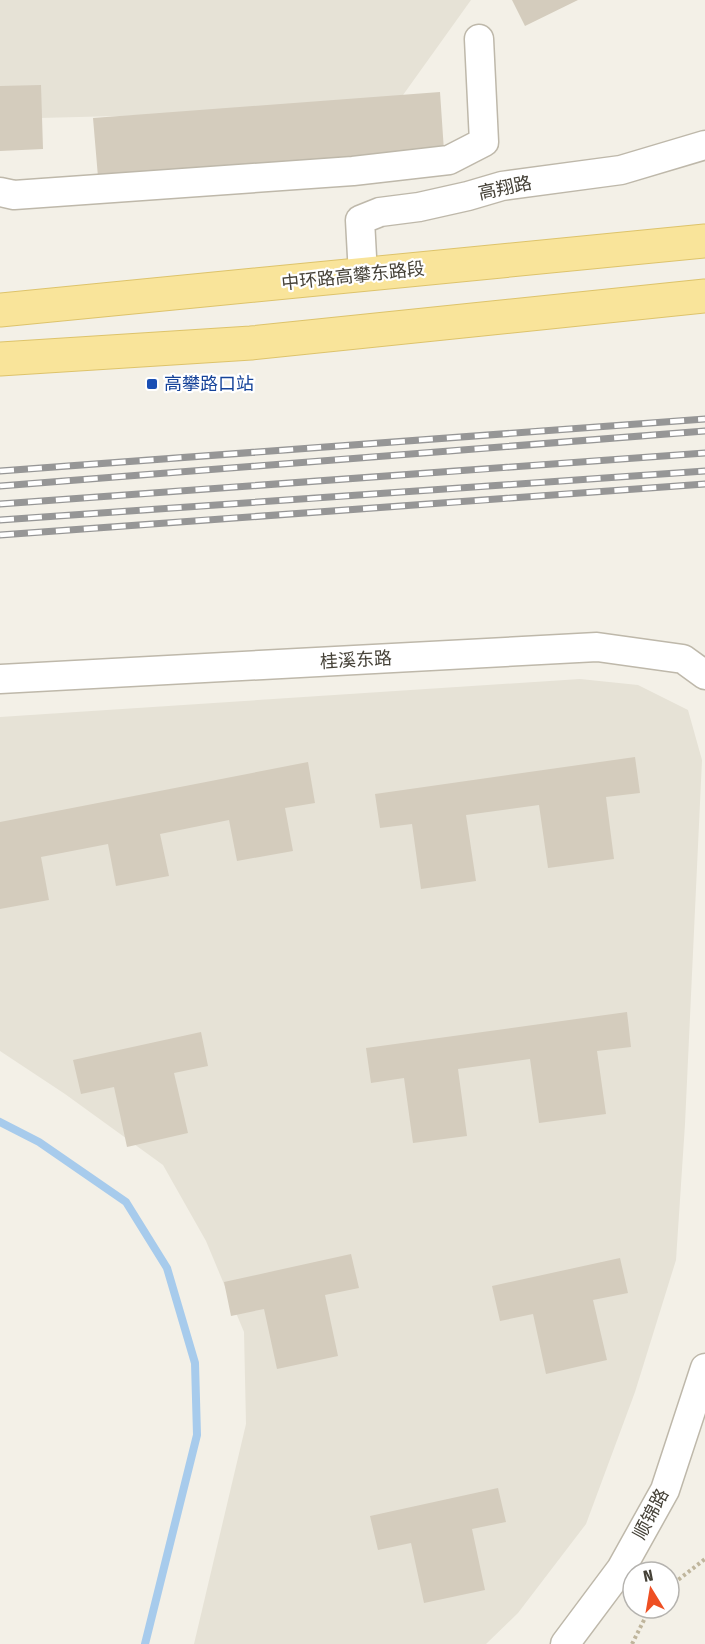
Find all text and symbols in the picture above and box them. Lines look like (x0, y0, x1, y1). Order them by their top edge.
street label: 高翔路 (476, 172, 534, 204)
street label: 中环路高攀东路段 (280, 258, 426, 294)
place label: 高攀路口站 (164, 373, 254, 395)
marker: 高攀路口站 (145, 377, 159, 391)
street label: 桂溪东路 (319, 647, 393, 673)
street label: 顺锦路 (629, 1485, 673, 1543)
north arrow (621, 1560, 681, 1620)
text: N (642, 1566, 655, 1586)

